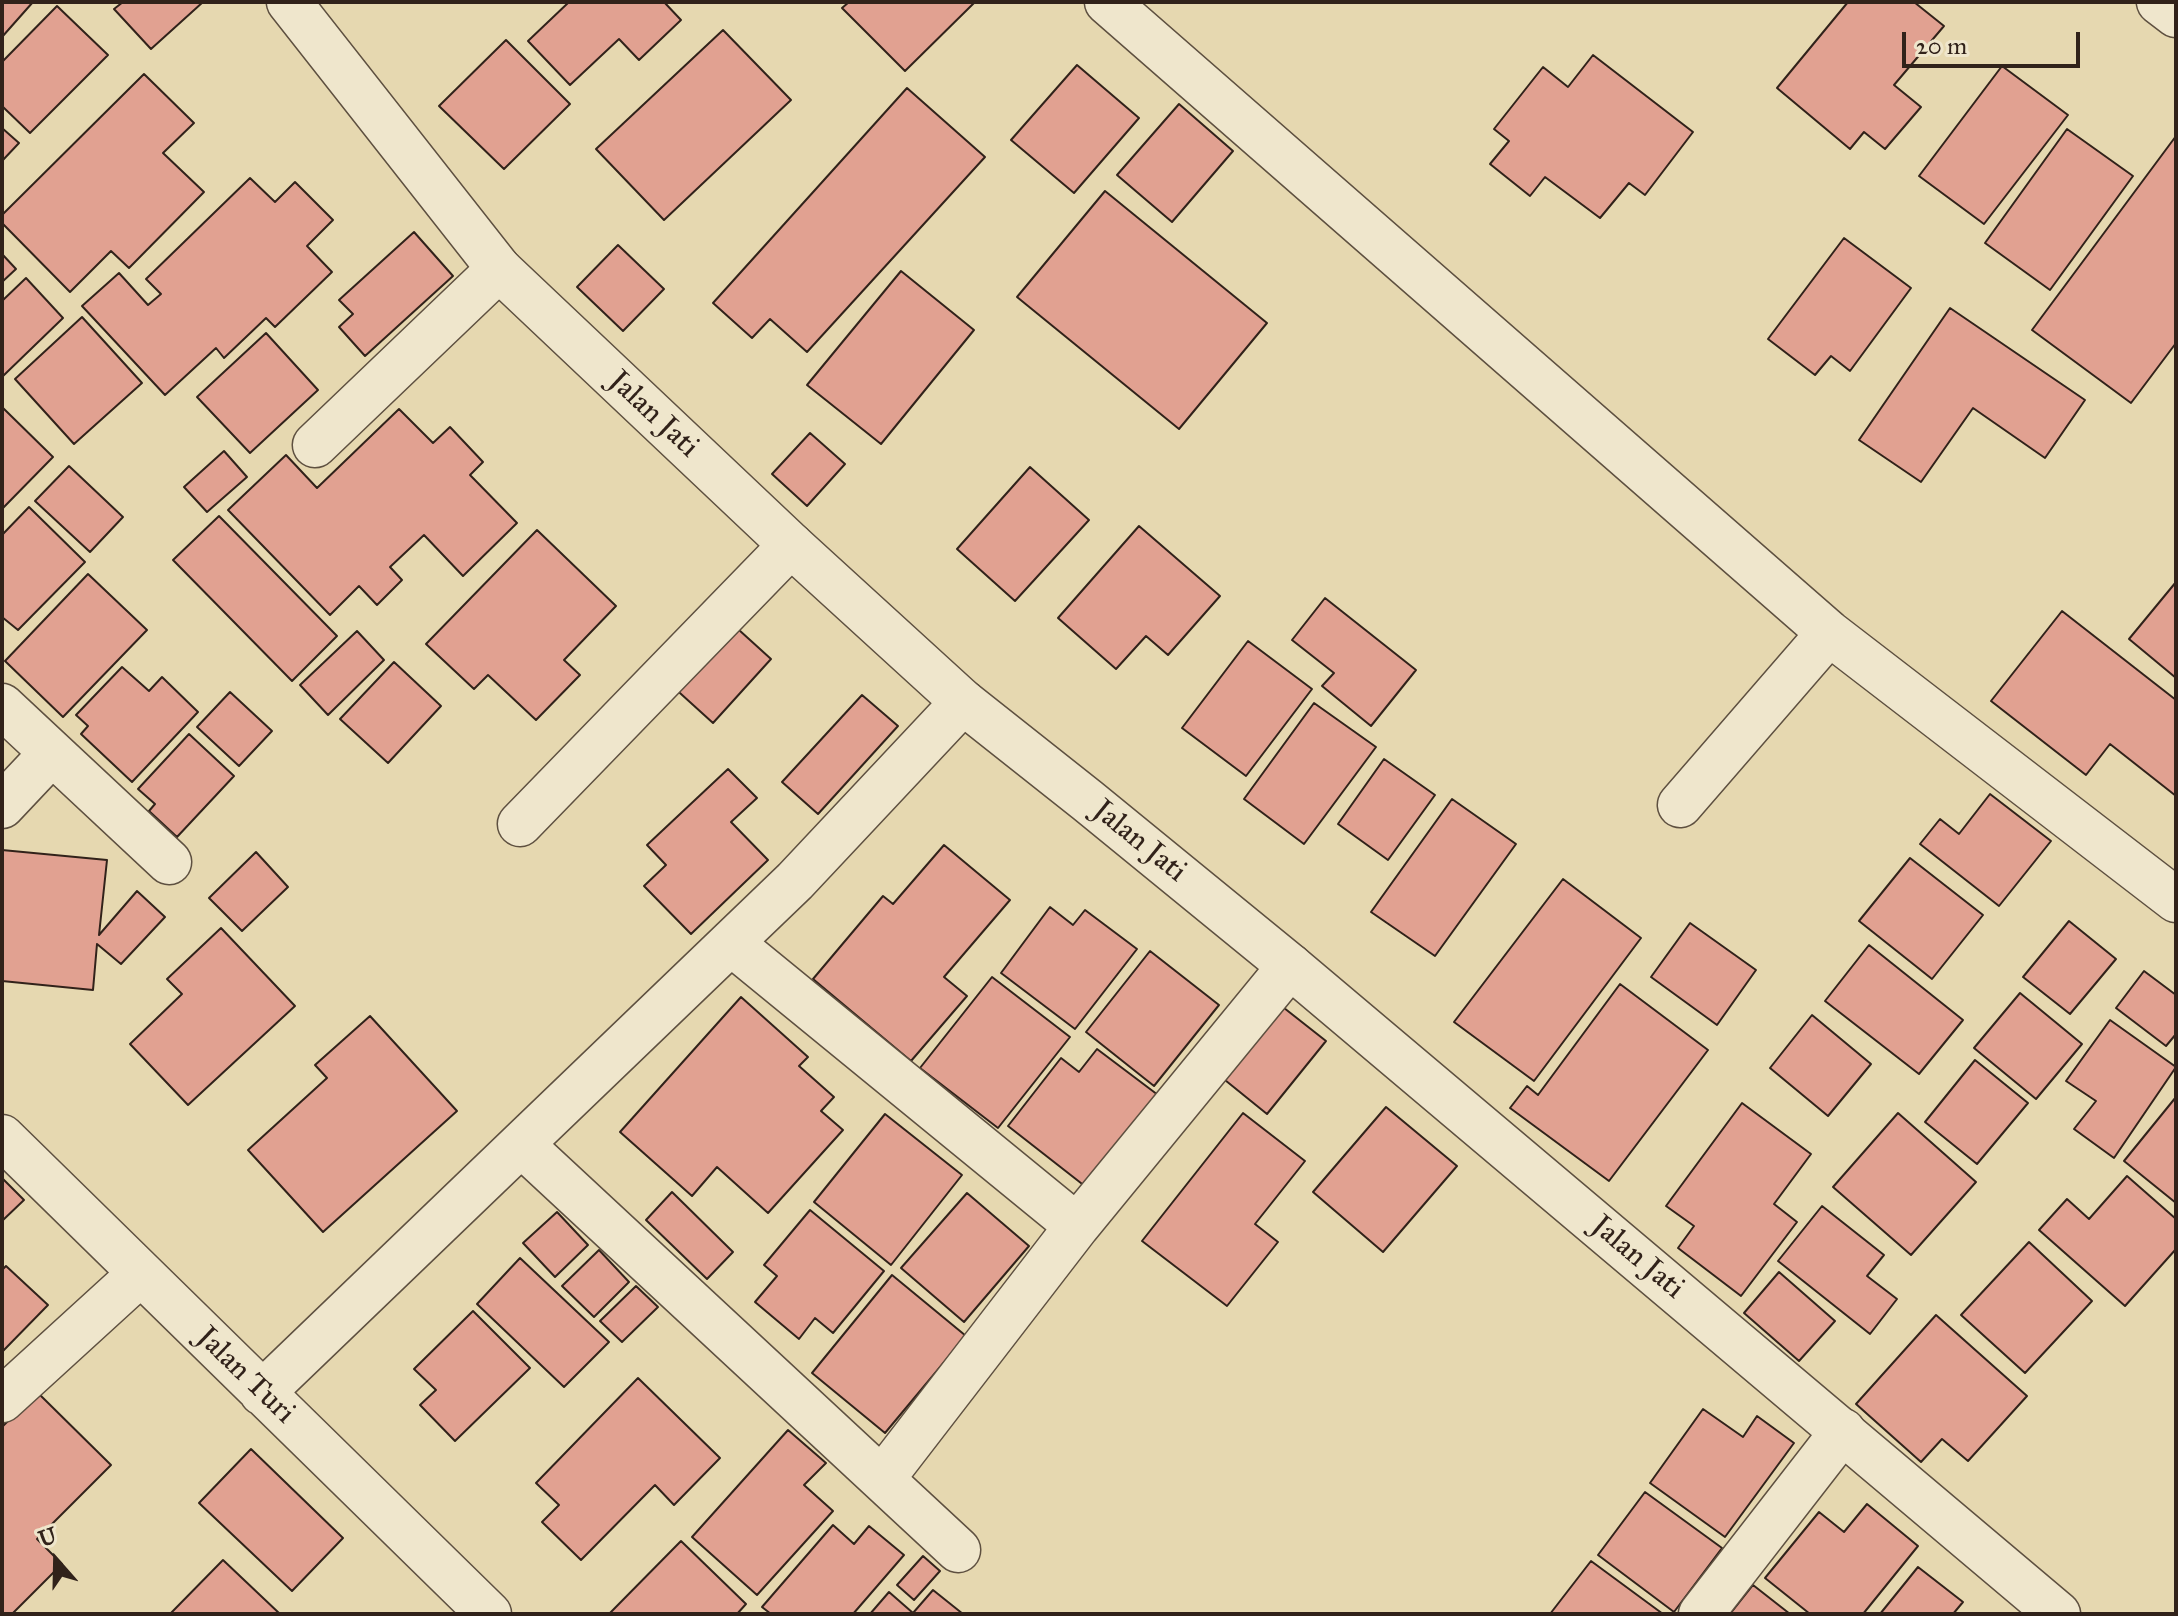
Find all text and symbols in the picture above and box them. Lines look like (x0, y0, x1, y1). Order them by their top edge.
scale bar (1906, 16, 2084, 66)
text: 20 m (1916, 31, 1967, 61)
street label: Jalan Jati (600, 364, 706, 466)
street label: Jalan Jati (1085, 793, 1193, 891)
street label: Jalan Jati (1583, 1209, 1691, 1307)
street label: Jalan Turi (188, 1320, 302, 1432)
north arrow (16, 1520, 96, 1600)
text: U (35, 1521, 60, 1553)

